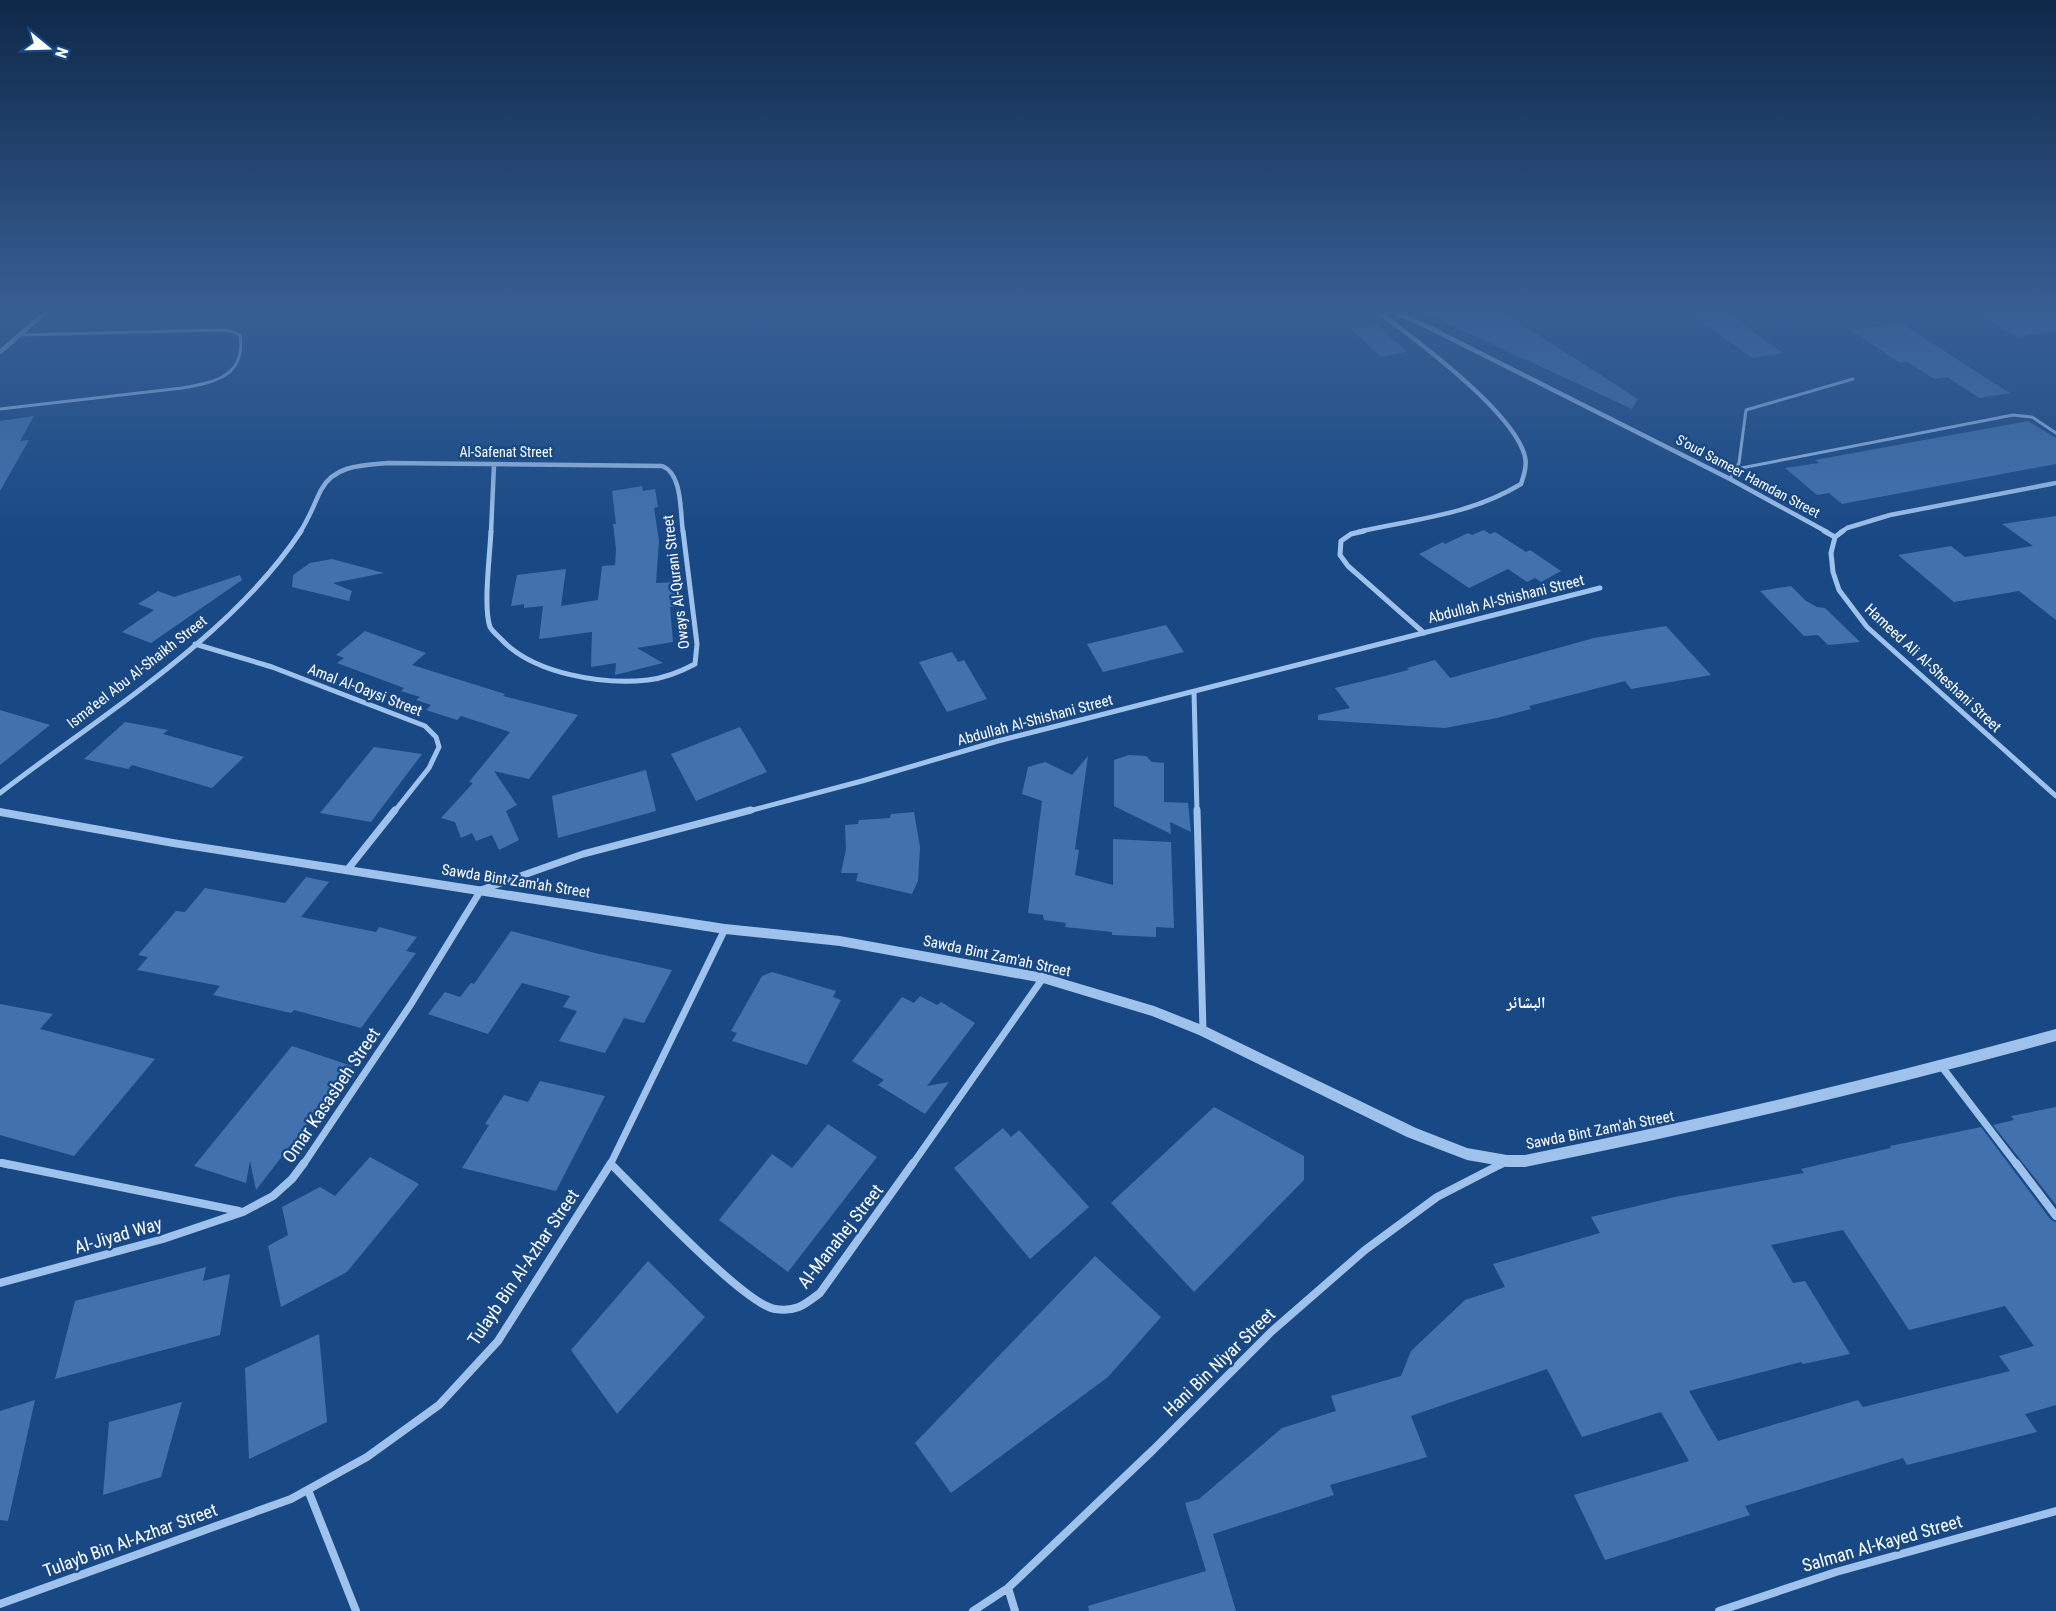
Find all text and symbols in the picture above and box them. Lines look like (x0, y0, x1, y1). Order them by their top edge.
north arrow (18, 18, 78, 78)
text: N (51, 45, 72, 60)
street label: S'oud Sameer Hamdan Street (1673, 431, 1823, 521)
street label: Al-Safenat Street (459, 444, 553, 460)
street label: Oways Al-Qurani Street (659, 514, 693, 650)
street label: Abdullah Al-Shishani Street (1426, 571, 1586, 627)
street label: Hameed Ali Al-Sheshani Street (1861, 600, 2005, 736)
street label: Isma'eel Abu Al-Shaikh Street (63, 612, 211, 732)
street label: Amal Al-Oaysi Street (305, 660, 425, 720)
street label: Abdullah Al-Shishani Street (955, 691, 1115, 749)
street label: Sawda Bint Zam'ah Street (440, 860, 592, 902)
street label: Sawda Bint Zam'ah Street (922, 932, 1072, 980)
district label: البشائر (1505, 993, 1546, 1012)
street label: Omar Kasasbeh Street (278, 1023, 384, 1167)
street label: Sawda Bint Zam'ah Street (1524, 1107, 1676, 1153)
street label: Al-Manahej Street (793, 1180, 887, 1292)
street label: Tulayb Bin Al-Azhar Street (463, 1185, 583, 1349)
street label: Al-Jiyad Way (72, 1212, 165, 1258)
street label: Hani Bin Niyar Street (1159, 1304, 1279, 1420)
street label: Tulayb Bin Al-Azhar Street (40, 1499, 220, 1581)
street label: Salman Al-Kayed Street (1800, 1510, 1964, 1576)

